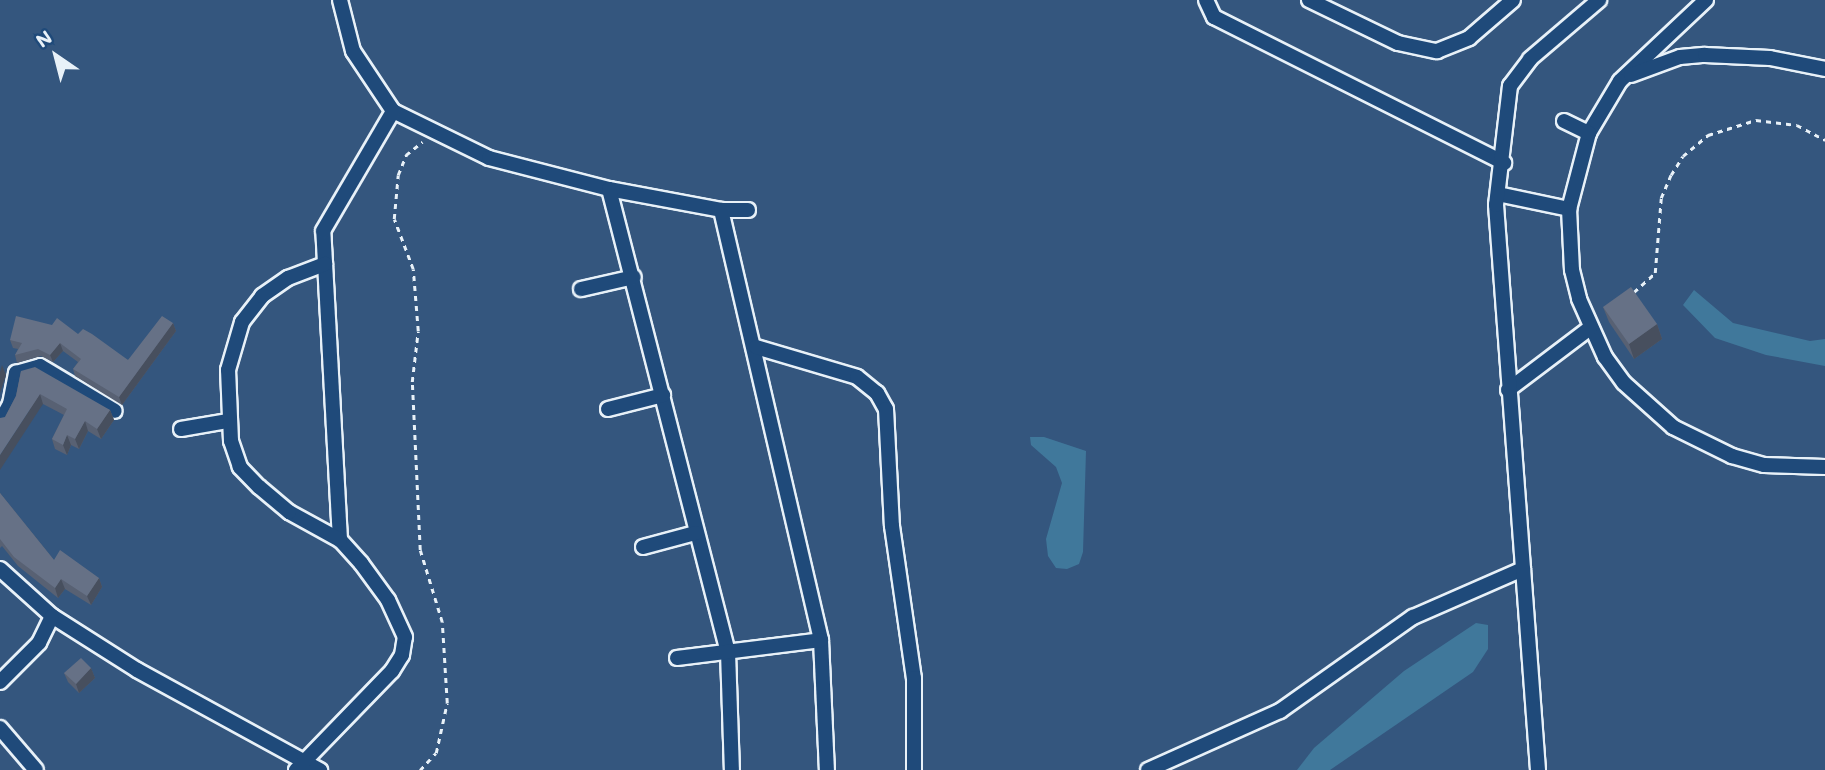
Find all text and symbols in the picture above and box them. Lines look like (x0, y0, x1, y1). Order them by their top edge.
north arrow (21, 21, 91, 91)
text: N (31, 24, 57, 53)

